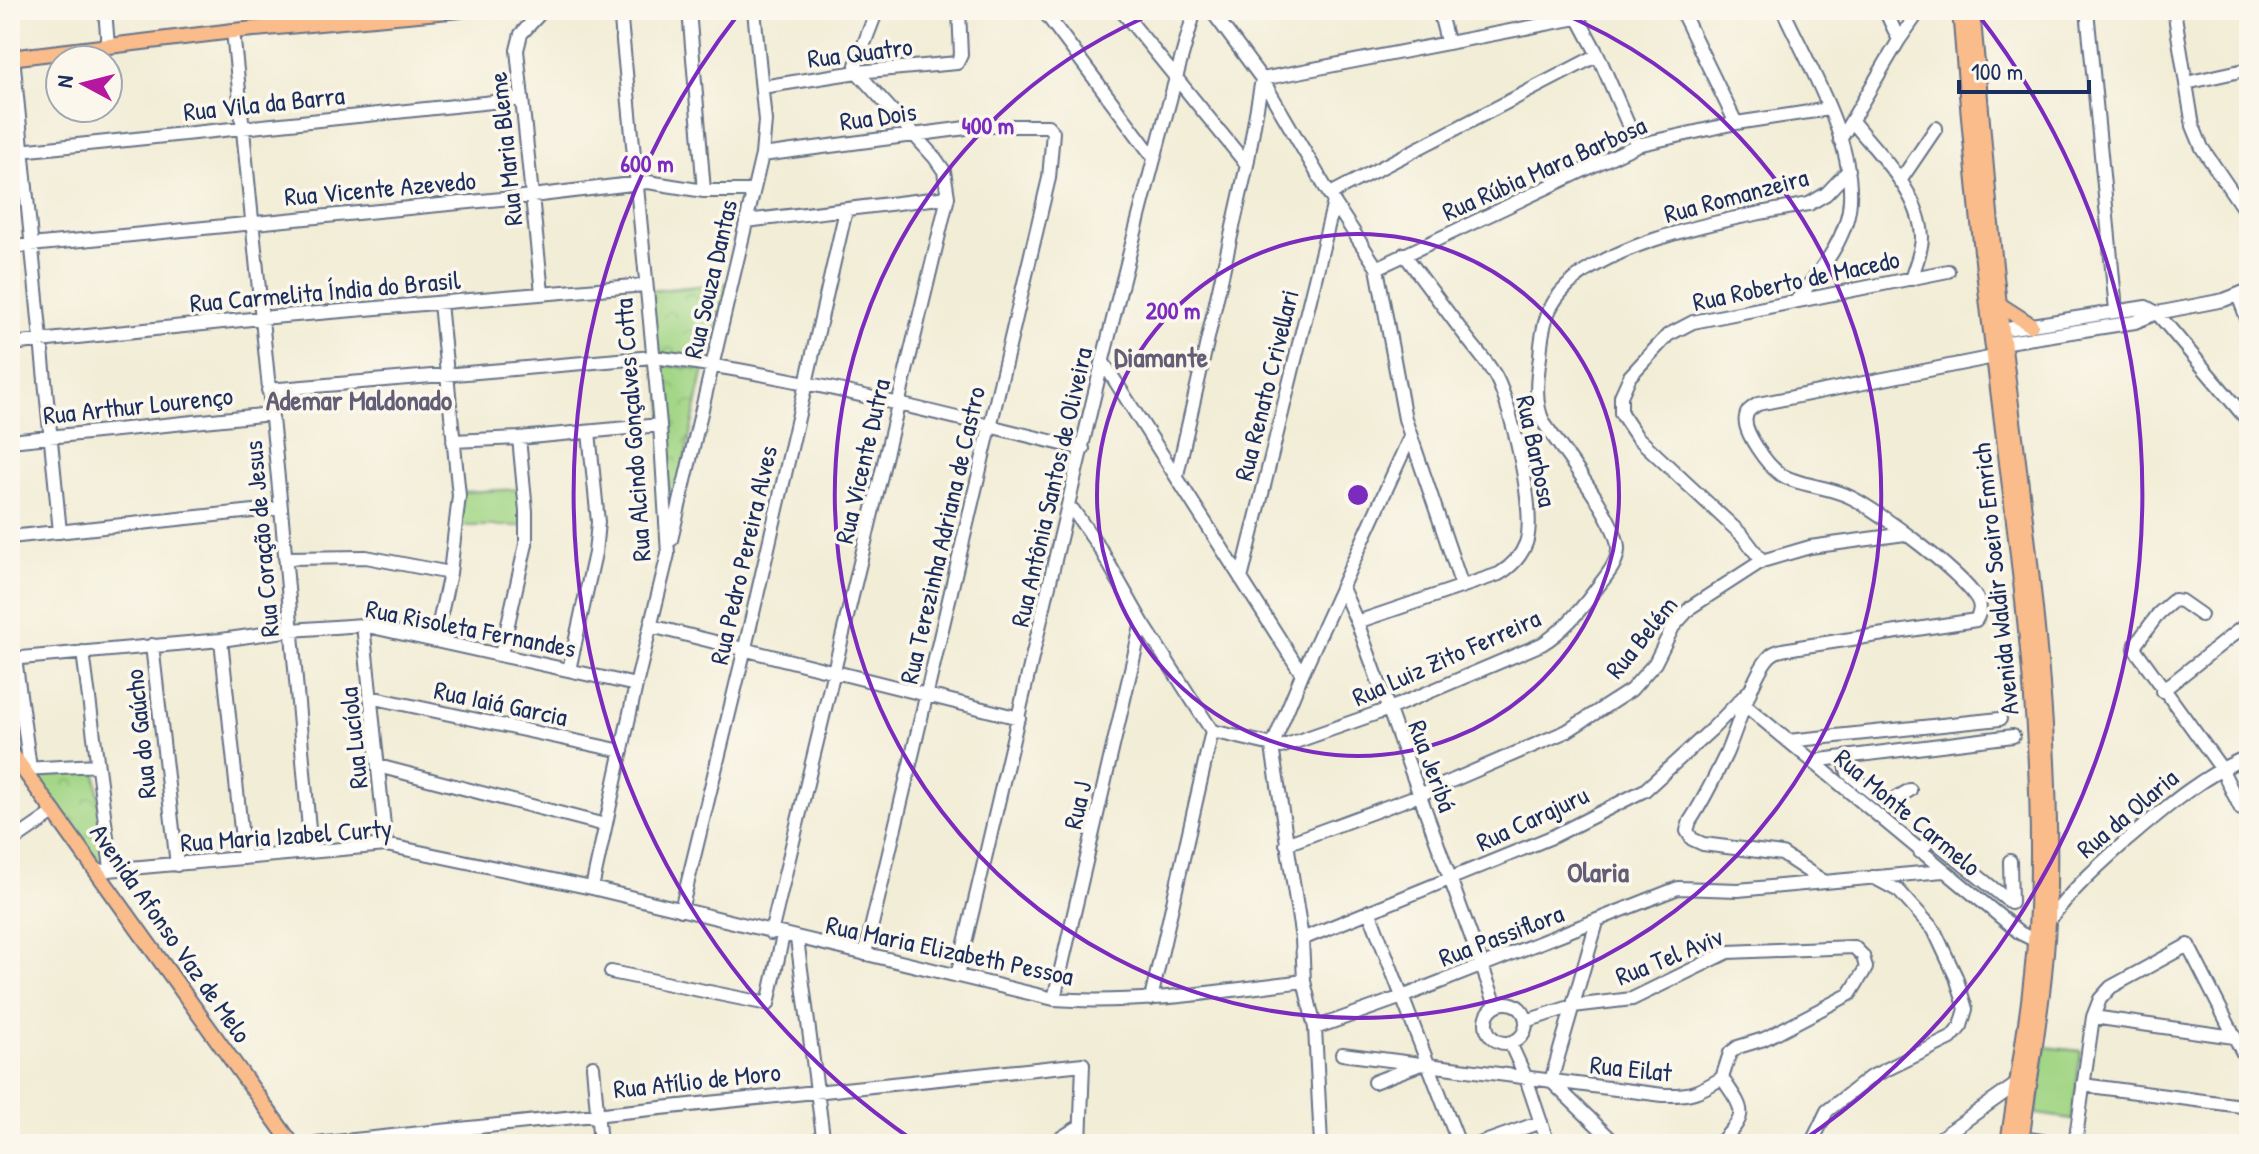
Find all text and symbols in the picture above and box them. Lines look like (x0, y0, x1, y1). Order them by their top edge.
street label: Rua Quatro (806, 28, 914, 76)
north arrow (44, 44, 124, 124)
scale bar (1959, 44, 2089, 94)
text: 100 m (1971, 55, 2023, 87)
street label: Rua Maria Bleme (480, 70, 530, 228)
text: N (49, 74, 80, 89)
street label: Rua Vila da Barra (182, 77, 346, 129)
street label: Rua Dois (837, 93, 919, 139)
street label: Rua Rúbia Mara Barbosa (1436, 107, 1652, 229)
text: 400 m (962, 109, 1014, 141)
text: 600 m (621, 147, 673, 179)
street label: Rua Romanzeira (1660, 159, 1812, 231)
street label: Rua Vicente Azevedo (283, 162, 477, 214)
street label: Rua Souza Dantas (675, 196, 745, 362)
street label: Rua Roberto de Macedo (1689, 241, 1903, 319)
street label: Rua Carmelita Índia do Brasil (188, 262, 462, 320)
street label: Rua Renato Crivellari (1225, 286, 1307, 484)
text: 200 m (1146, 294, 1200, 326)
street label: Rua Alcindo Gonçalves Cotta (605, 297, 659, 563)
district label: Diamante (1114, 338, 1209, 376)
street label: Rua Antônia Santos de Oliveira (1002, 344, 1100, 630)
street label: Rua Vicente Dutra (826, 375, 898, 547)
street label: Rua Arthur Lourenço (41, 378, 235, 432)
district label: Ademar Maldonado (266, 381, 453, 419)
street label: Rua Terezinha Adriana de Castro (891, 383, 993, 687)
street label: Rua Barbosa (1508, 392, 1566, 510)
street label: Rua Coração de Jesus (235, 439, 287, 639)
street label: Avenida Waldir Soeiro Emrich (1963, 441, 2027, 717)
street label: Rua Pedro Pereira Alves (701, 442, 785, 668)
centre of rings (1344, 481, 1372, 509)
street label: Rua Belém (1597, 588, 1685, 686)
street label: Rua Risoleta Fernandes (363, 590, 579, 666)
street label: Rua Luiz Zito Ferreira (1346, 600, 1546, 714)
street label: Rua do Gaúcho (116, 668, 164, 800)
street label: Rua Iaiá Garcia (431, 672, 571, 734)
street label: Rua Lucíola (330, 685, 376, 791)
street label: Rua Jeribá (1400, 715, 1466, 817)
street label: Rua Monte Carmelo (1827, 740, 1989, 884)
street label: Rua da Olaria (2069, 760, 2185, 866)
street label: Rua Carajuru (1470, 777, 1594, 859)
street label: Rua J (1055, 778, 1099, 832)
street label: Rua Maria Izabel Curty (179, 810, 393, 860)
street label: Avenida Afonso Vaz de Melo (82, 817, 260, 1049)
district label: Olaria (1567, 853, 1629, 891)
street label: Rua Passiflora (1434, 895, 1568, 975)
street label: Rua Maria Elizabeth Pessoa (823, 907, 1077, 993)
street label: Rua Tel Aviv (1610, 918, 1729, 993)
street label: Rua Eilat (1589, 1046, 1675, 1090)
street label: Rua Atílio de Moro (612, 1054, 782, 1106)

